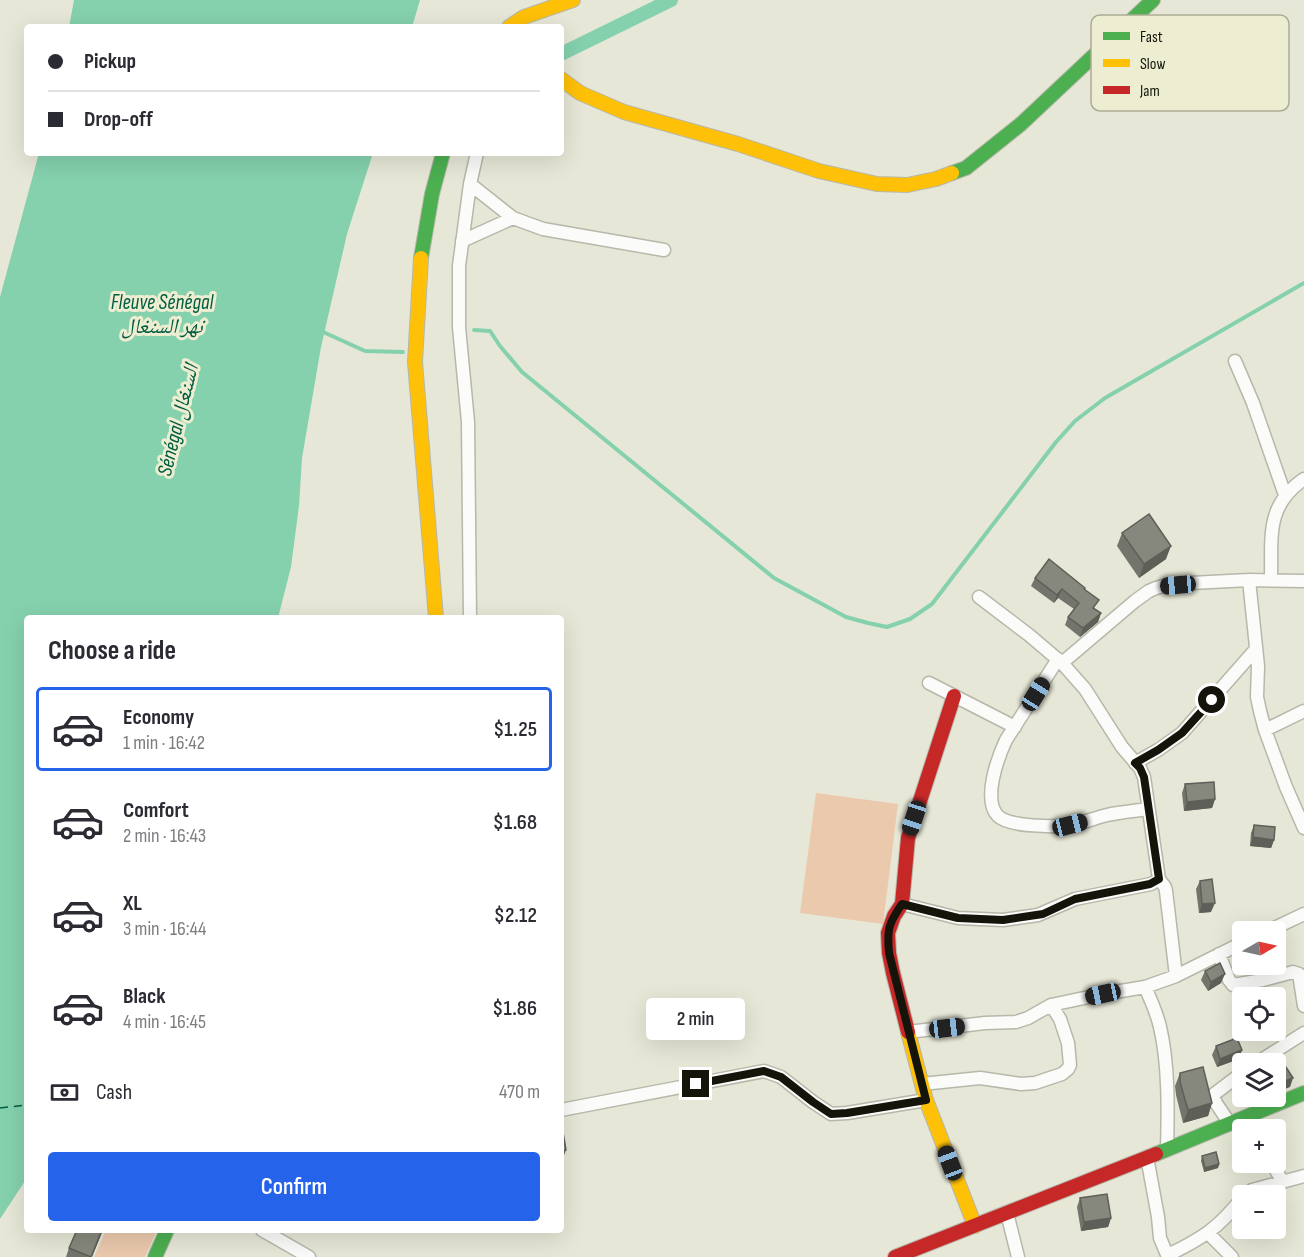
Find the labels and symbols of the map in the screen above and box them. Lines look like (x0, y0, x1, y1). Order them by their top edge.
legend (1091, 15, 1289, 111)
text: Fast (1140, 28, 1163, 47)
text: Slow (1140, 55, 1165, 74)
text: Jam (1139, 82, 1160, 101)
water label: Fleuve Sénégal نهر السنغال (111, 290, 214, 339)
water label: Sénégal السنغال (152, 360, 204, 478)
car (1159, 574, 1197, 596)
car (1019, 674, 1053, 714)
route start (1198, 686, 1225, 713)
car (900, 798, 928, 838)
car (1050, 812, 1090, 838)
north arrow (1232, 921, 1286, 975)
car (1084, 981, 1122, 1007)
callout: 2 min (646, 997, 746, 1039)
car (928, 1017, 966, 1039)
route end (682, 1070, 709, 1097)
car (935, 1143, 965, 1183)

